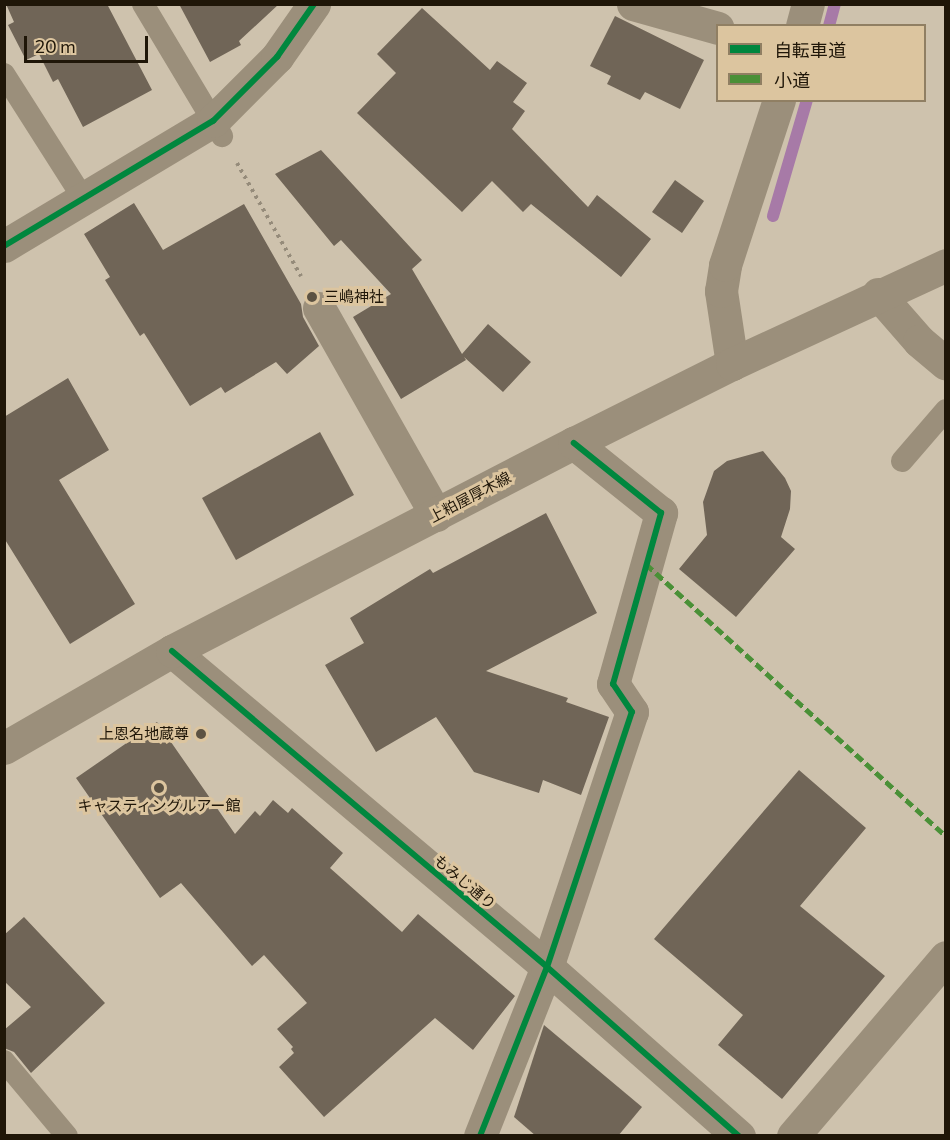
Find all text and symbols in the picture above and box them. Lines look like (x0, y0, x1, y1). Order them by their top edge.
scale bar (27, 24, 152, 62)
legend (716, 24, 926, 102)
text: 20 m (35, 35, 76, 57)
text: 自転車道 (774, 39, 846, 61)
text: 小道 (774, 69, 810, 91)
place label: 三嶋神社 (324, 288, 384, 306)
marker: 三嶋神社 (305, 290, 319, 304)
street label: 上粕屋厚木線 (426, 468, 514, 526)
place label: 上恩名地蔵尊 (99, 725, 189, 743)
marker: 上恩名地蔵尊 (194, 727, 208, 741)
marker: キャスティングルアー館 (152, 781, 166, 795)
place label: キャスティングルアー館 (77, 797, 241, 815)
street label: もみじ通り (430, 851, 500, 913)

